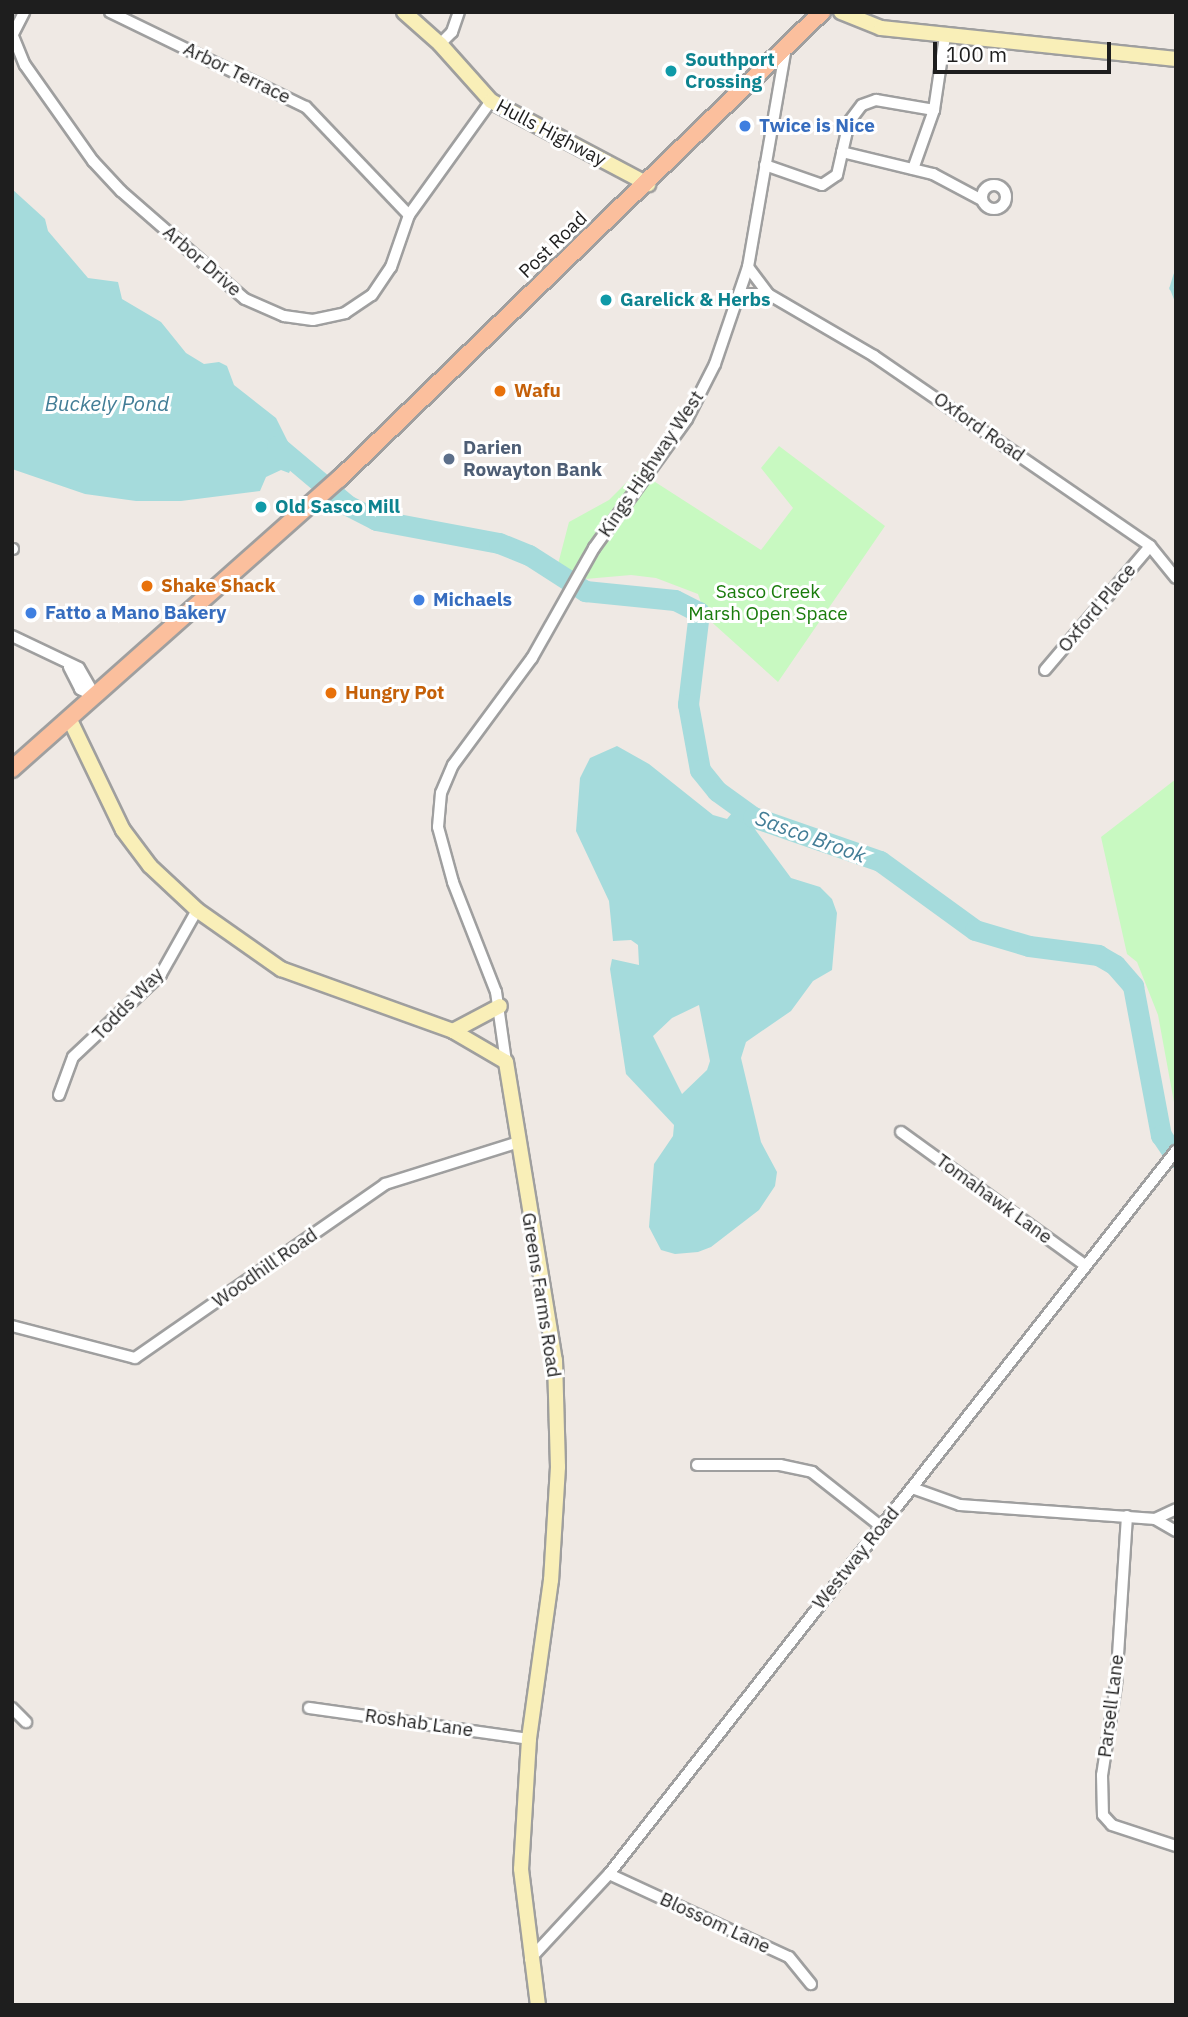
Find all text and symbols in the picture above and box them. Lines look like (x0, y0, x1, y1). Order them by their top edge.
scale bar (936, 28, 1114, 72)
street label: Arbor Terrace (180, 37, 294, 109)
text: 100 m (946, 40, 1007, 68)
place label: Southport Crossing (685, 49, 775, 93)
marker: Southport Crossing (663, 63, 679, 79)
street label: Hulls Highway (492, 95, 610, 171)
place label: Twice is Nice (759, 115, 875, 137)
marker: Twice is Nice (737, 118, 753, 134)
street label: Post Road (514, 207, 592, 283)
street label: Arbor Drive (158, 221, 246, 301)
place label: Garelick & Herbs (620, 289, 771, 311)
marker: Garelick & Herbs (598, 292, 614, 308)
place label: Wafu (514, 380, 561, 402)
marker: Wafu (492, 383, 508, 399)
street label: Kings Highway West (594, 387, 708, 541)
street label: Oxford Road (929, 387, 1029, 467)
water label: Buckely Pond (45, 390, 169, 416)
place label: Darien Rowayton Bank (463, 437, 602, 481)
marker: Darien Rowayton Bank (441, 451, 457, 467)
place label: Old Sasco Mill (275, 496, 400, 518)
marker: Old Sasco Mill (253, 499, 269, 515)
street label: Oxford Place (1053, 559, 1141, 657)
place label: Shake Shack (161, 575, 275, 597)
marker: Shake Shack (139, 578, 155, 594)
park label: Sasco Creek Marsh Open Space (688, 581, 848, 625)
place label: Michaels (433, 589, 512, 611)
marker: Michaels (411, 592, 427, 608)
place label: Fatto a Mano Bakery (45, 602, 226, 624)
marker: Fatto a Mano Bakery (23, 605, 39, 621)
place label: Hungry Pot (345, 682, 444, 704)
marker: Hungry Pot (323, 685, 339, 701)
water label: Sasco Brook (752, 804, 870, 868)
street label: Todds Way (88, 963, 168, 1045)
street label: Tomahawk Lane (932, 1149, 1056, 1249)
street label: Greens Farms Road (517, 1211, 565, 1379)
street label: Woodhill Road (208, 1223, 322, 1313)
street label: Westway Road (808, 1502, 904, 1614)
street label: Parsell Lane (1093, 1653, 1129, 1759)
street label: Roshab Lane (363, 1704, 475, 1742)
street label: Blossom Lane (656, 1887, 774, 1959)

